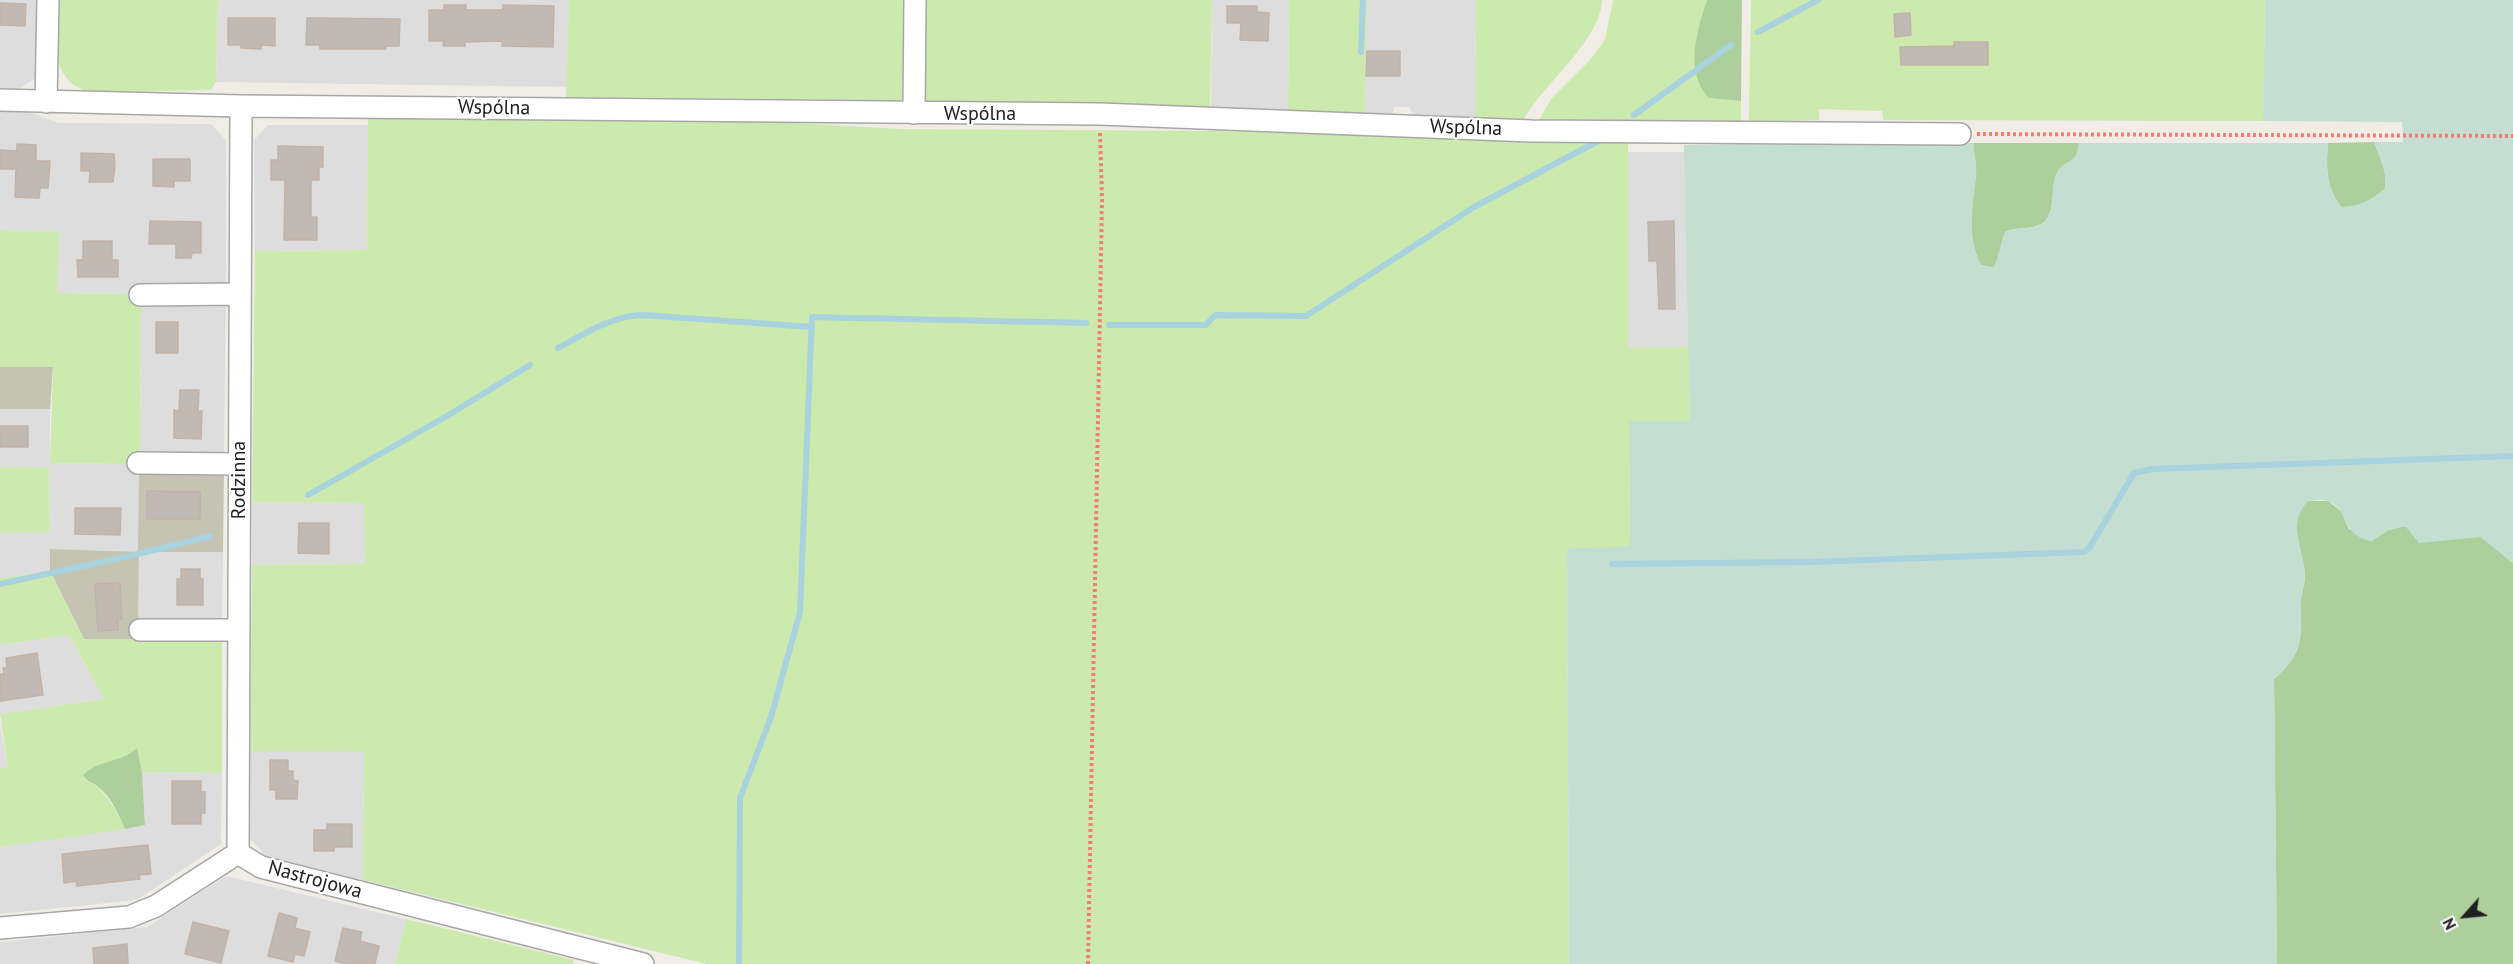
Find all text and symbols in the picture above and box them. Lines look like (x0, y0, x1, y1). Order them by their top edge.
street label: Wspólna (458, 95, 530, 121)
street label: Wspólna (944, 102, 1016, 126)
street label: Wspólna (1429, 115, 1503, 141)
street label: Rodzinna (227, 441, 251, 519)
street label: Nastrojowa (265, 856, 365, 904)
north arrow (2435, 886, 2495, 946)
text: N (2438, 915, 2460, 933)

